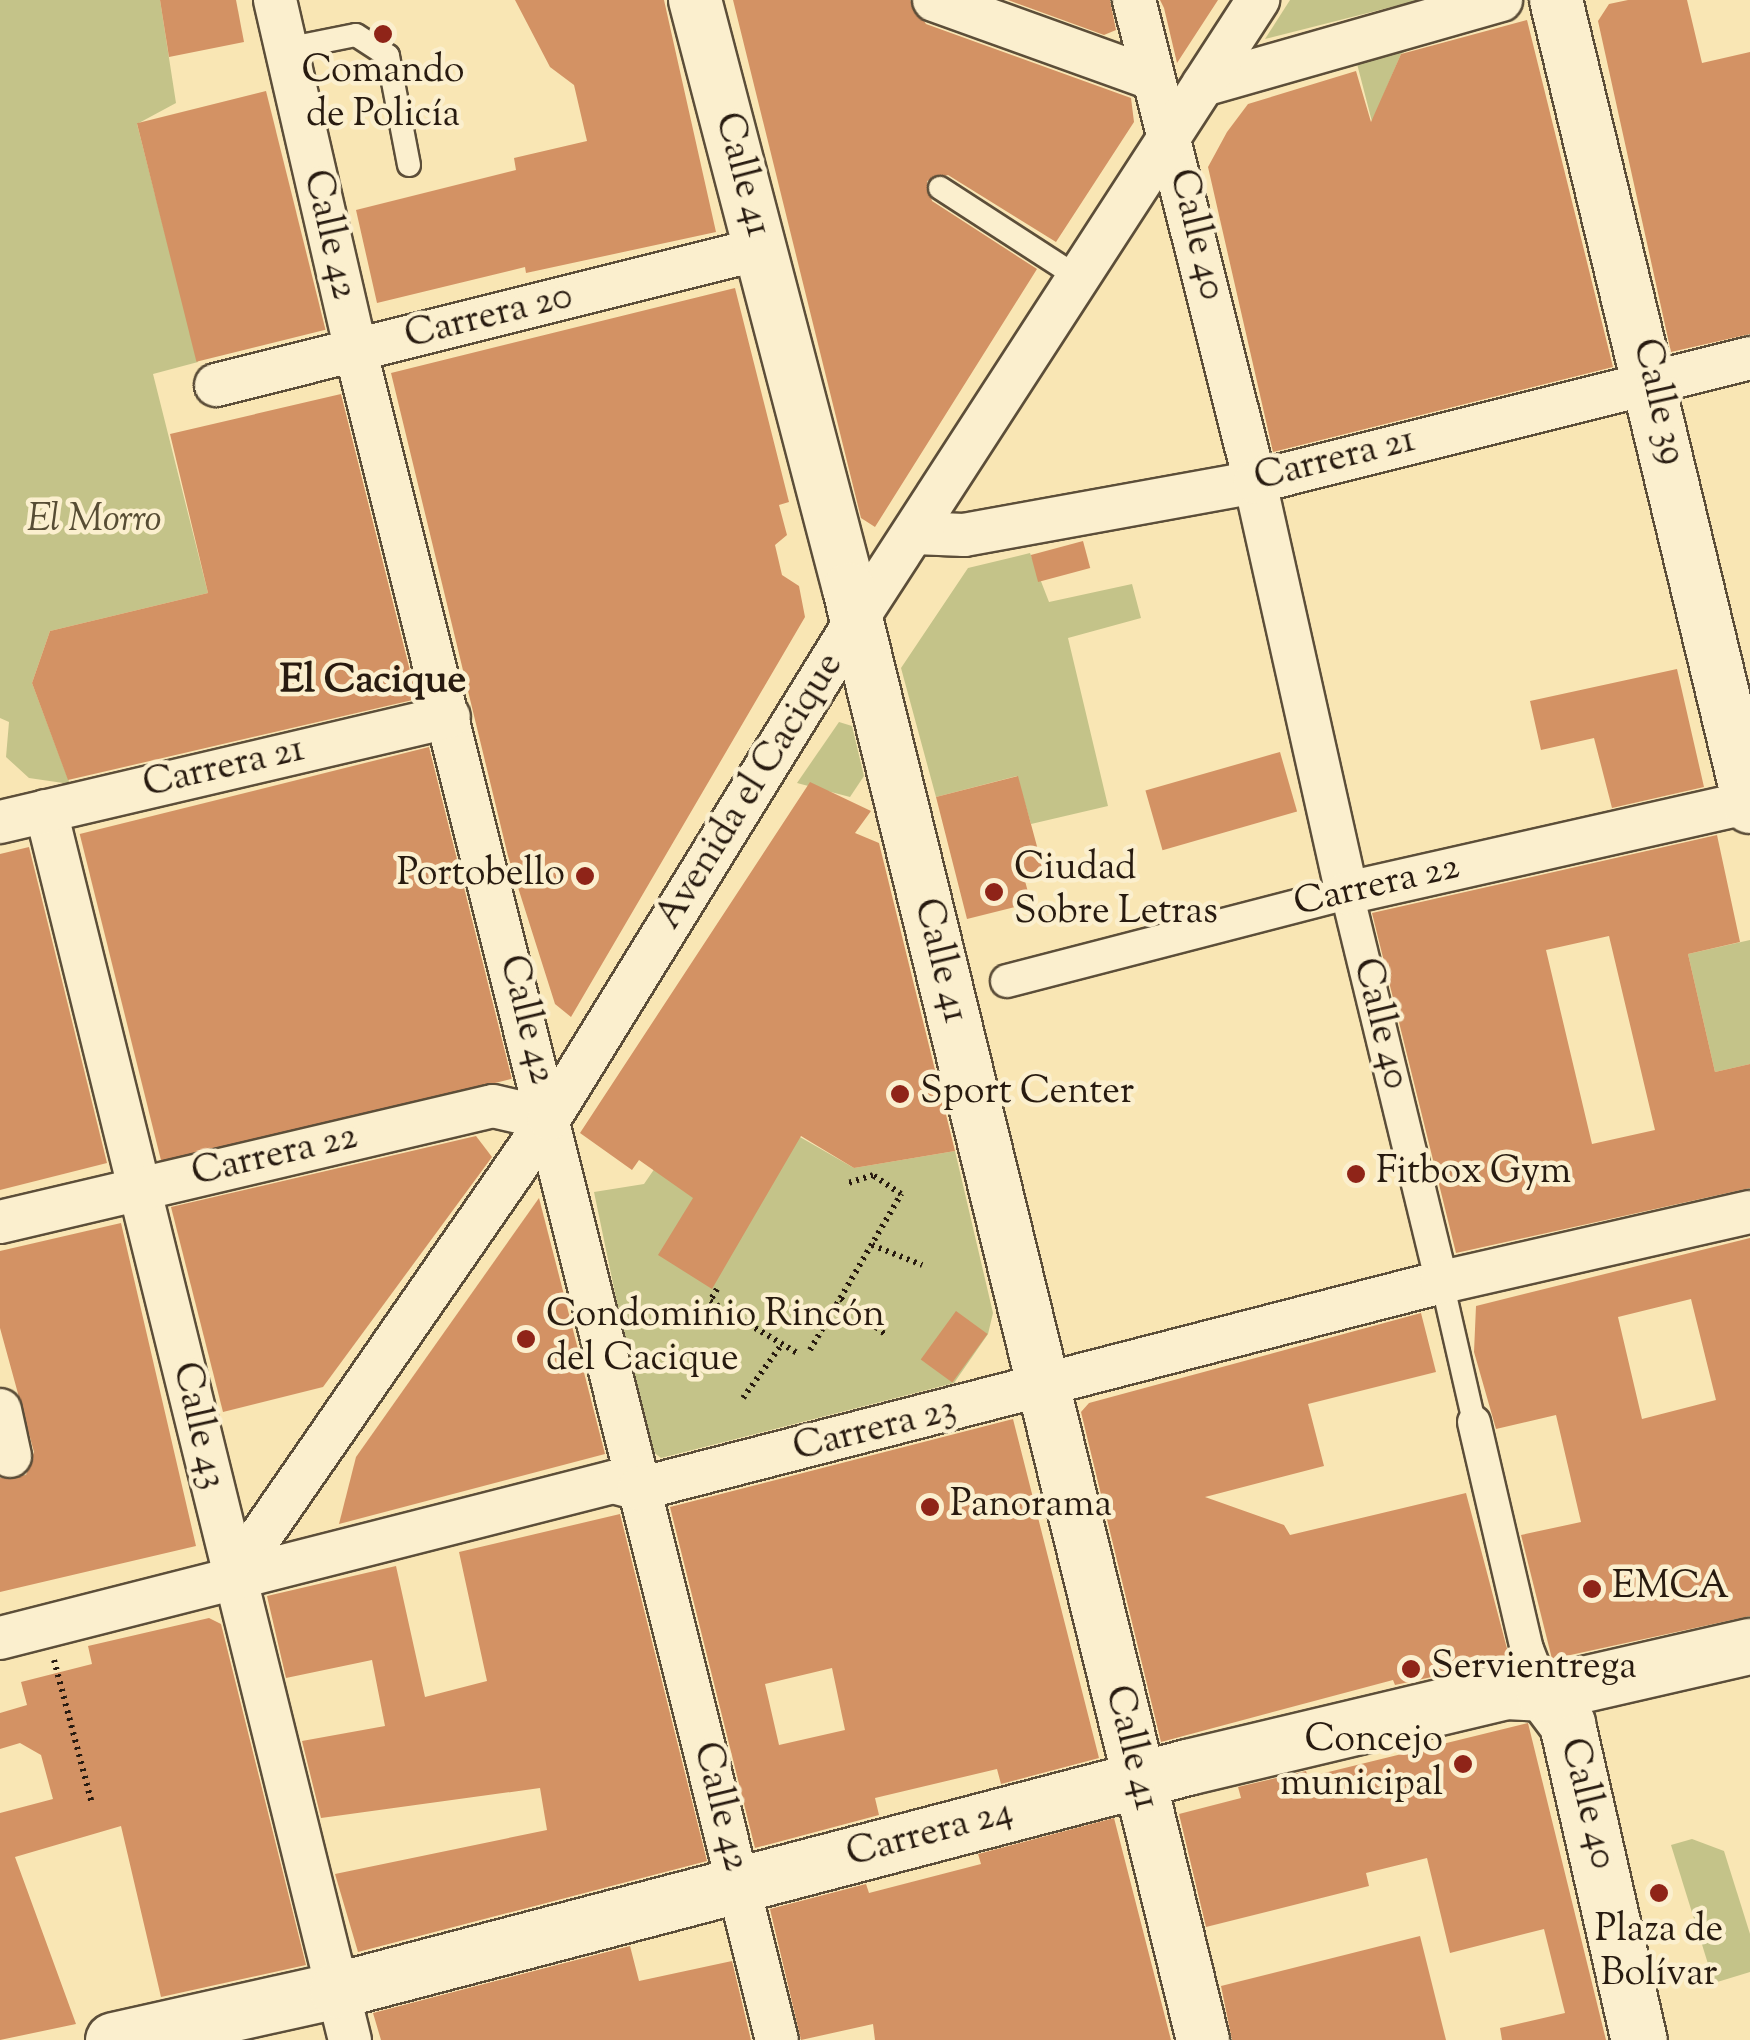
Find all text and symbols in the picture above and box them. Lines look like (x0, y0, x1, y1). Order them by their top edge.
marker: Comando de Policía (372, 23, 394, 45)
place label: Comando de Policía (301, 50, 465, 140)
street label: Calle 41 (703, 108, 779, 242)
street label: Calle 40 (1157, 165, 1233, 305)
street label: Calle 42 (291, 166, 365, 304)
street label: Carrera 20 (401, 275, 577, 361)
street label: Calle 39 (1620, 335, 1694, 469)
street label: Carrera 21 (1250, 419, 1420, 503)
park label: El Morro (27, 499, 161, 545)
street label: Avenida el Cacique (648, 646, 854, 938)
district label: El Cacique (280, 658, 466, 706)
street label: Carrera 21 (139, 728, 309, 810)
street label: Carrera 22 (1290, 846, 1464, 928)
place label: Ciudad Sobre Letras (1014, 847, 1218, 936)
place label: Portobello (397, 853, 565, 899)
marker: Portobello (574, 865, 596, 887)
marker: Ciudad Sobre Letras (983, 881, 1005, 903)
street label: Calle 41 (902, 894, 976, 1028)
street label: Calle 42 (487, 951, 563, 1089)
street label: Calle 40 (1341, 954, 1417, 1094)
place label: Sport Center (920, 1071, 1134, 1117)
marker: Sport Center (889, 1083, 911, 1105)
street label: Carrera 22 (188, 1116, 362, 1198)
place label: Fitbox Gym (1376, 1151, 1571, 1197)
marker: Fitbox Gym (1345, 1163, 1367, 1185)
place label: Condominio Rincón del Cacique (546, 1294, 885, 1384)
marker: Condominio Rincón del Cacique (515, 1328, 537, 1350)
street label: Calle 43 (160, 1358, 234, 1494)
street label: Carrera 23 (789, 1389, 961, 1473)
place label: Panorama (950, 1484, 1112, 1530)
marker: Panorama (919, 1496, 941, 1518)
place label: EMCA (1612, 1566, 1729, 1612)
marker: EMCA (1581, 1578, 1603, 1600)
place label: Servientrega (1431, 1646, 1637, 1692)
marker: Servientrega (1400, 1658, 1422, 1680)
street label: Calle 41 (1093, 1681, 1167, 1815)
place label: Concejo municipal (1280, 1719, 1443, 1808)
street label: Calle 40 (1548, 1734, 1624, 1874)
street label: Calle 42 (681, 1738, 757, 1876)
marker: Concejo municipal (1452, 1753, 1474, 1775)
street label: Carrera 24 (842, 1791, 1018, 1879)
marker: Plaza de Bolívar (1648, 1882, 1670, 1904)
place label: Plaza de Bolívar (1595, 1909, 1723, 1998)

